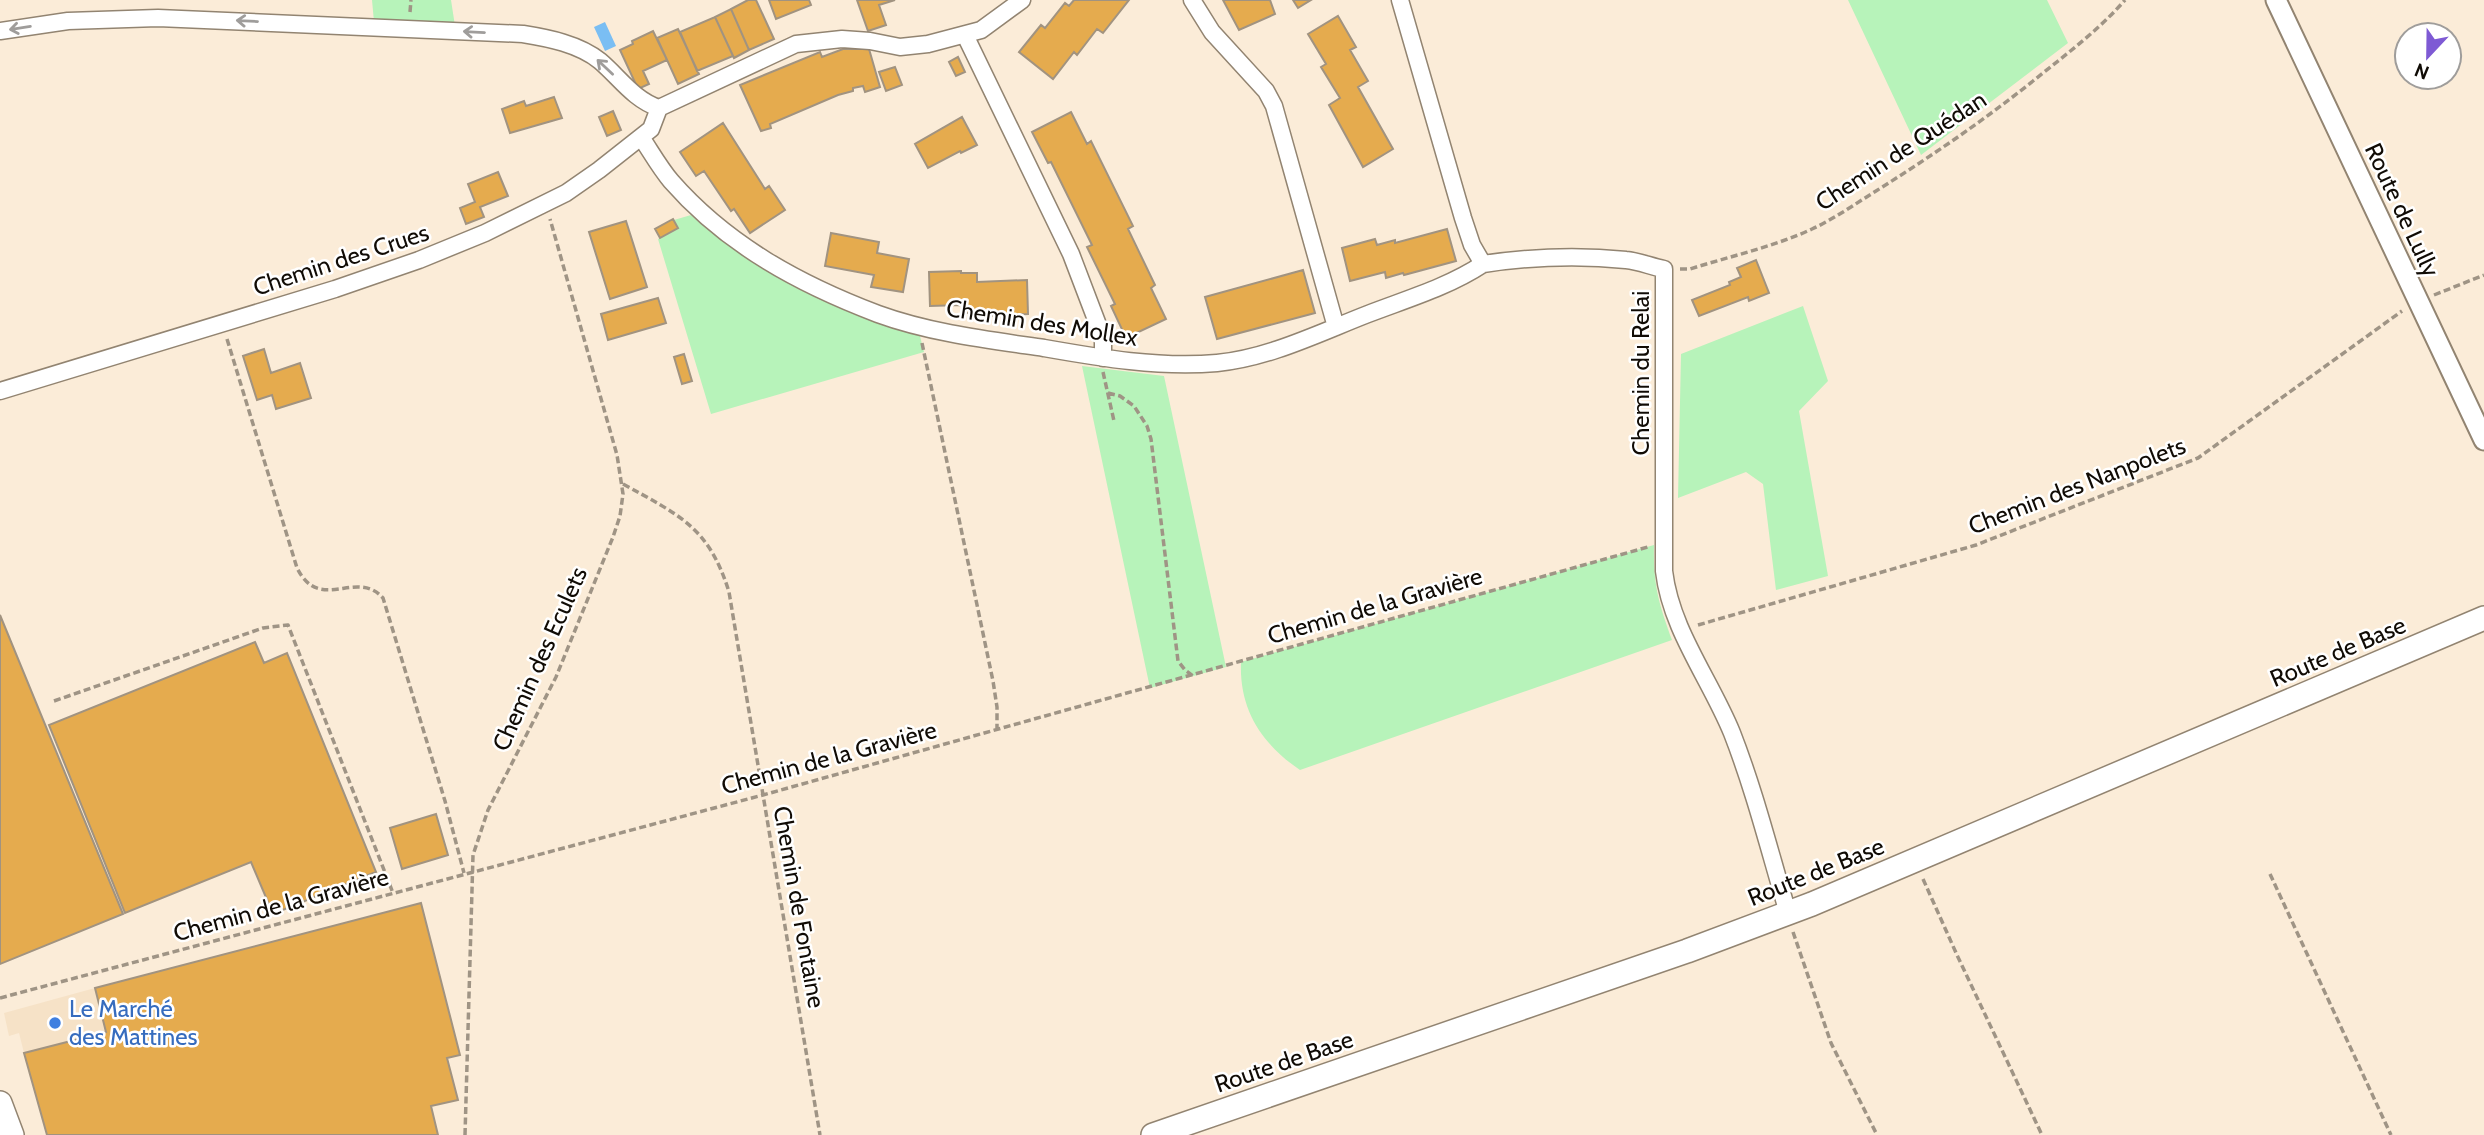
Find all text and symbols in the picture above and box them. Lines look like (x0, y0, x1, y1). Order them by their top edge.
one-way arrow (235, 14, 258, 27)
north arrow (2393, 21, 2463, 91)
one-way arrow (9, 22, 32, 35)
one-way arrow (463, 25, 486, 38)
text: N (2411, 58, 2432, 84)
one-way arrow (596, 59, 614, 75)
street label: Chemin de Quédan (1810, 85, 1991, 217)
street label: Route de Lully (2359, 138, 2446, 281)
street label: Chemin des Crues (249, 217, 432, 302)
street label: Chemin du Relai (1626, 291, 1655, 455)
street label: Chemin des Mollex (944, 293, 1140, 352)
street label: Chemin des Nanpolets (1964, 431, 2189, 540)
street label: Chemin de la Gravière (1264, 561, 1485, 650)
street label: Chemin des Eculets (486, 562, 593, 755)
street label: Route de Base (2266, 610, 2410, 693)
street label: Chemin de la Gravière (718, 715, 940, 800)
street label: Chemin de Fontaine (767, 804, 832, 1010)
street label: Route de Base (1743, 831, 1888, 912)
street label: Chemin de la Gravière (170, 862, 392, 947)
place label: Le Marché des Mattines (69, 994, 198, 1051)
marker: Le Marché des Mattines (47, 1015, 63, 1031)
street label: Route de Base (1211, 1024, 1357, 1099)

